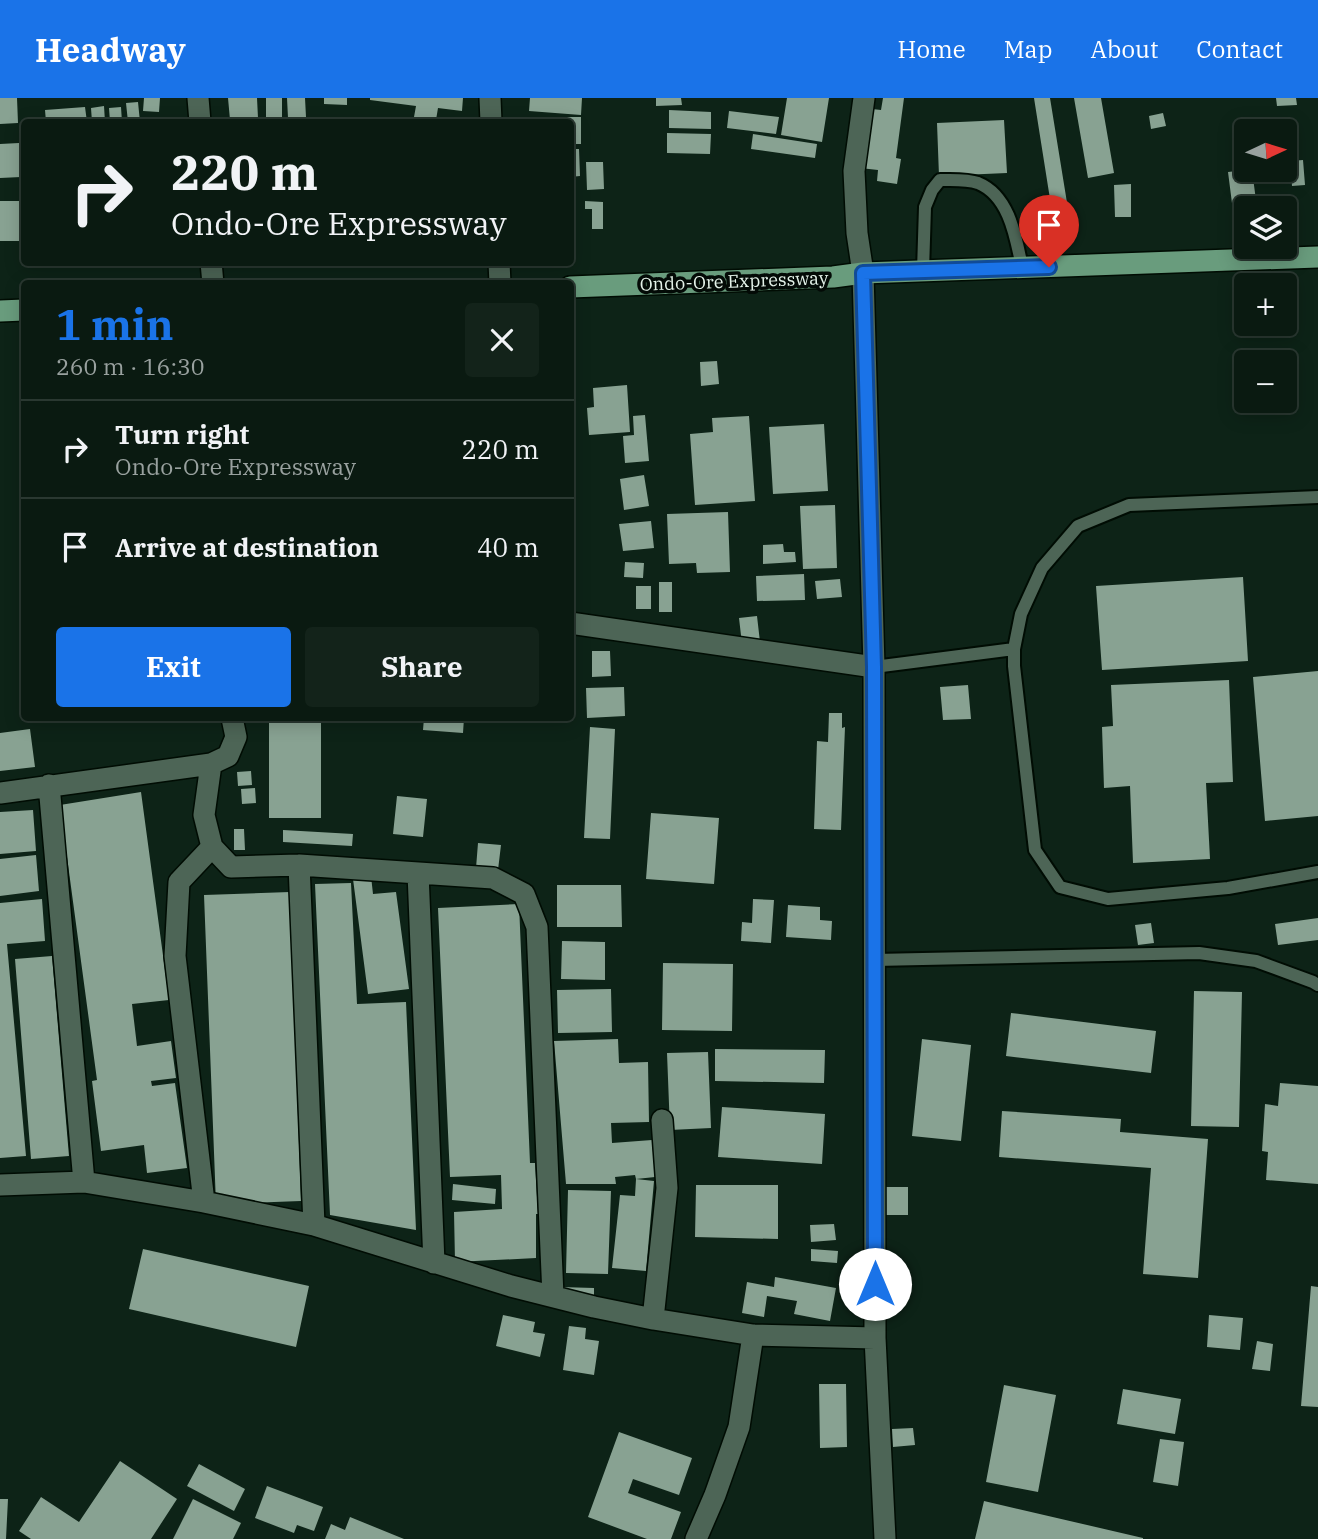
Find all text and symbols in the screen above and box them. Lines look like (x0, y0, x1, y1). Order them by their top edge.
text: Headway (35, 28, 186, 71)
text: Home (898, 33, 966, 65)
text: Map (1004, 33, 1052, 65)
text: About (1090, 33, 1158, 65)
text: Contact (1196, 33, 1283, 65)
north arrow (1234, 119, 1297, 182)
map controls (1234, 119, 1297, 413)
text: 220 m (171, 140, 318, 203)
icon: right (56, 147, 147, 238)
pin (1019, 195, 1079, 267)
button: layers (1234, 196, 1297, 259)
text: Ondo-Ore Expressway (171, 202, 507, 244)
icon: arrive (1030, 206, 1068, 244)
street label: Ondo-Ore Expressway (639, 266, 829, 296)
button: + (1234, 273, 1297, 336)
text: 1 min (56, 297, 174, 352)
button: close (465, 303, 539, 377)
button: − (1234, 350, 1297, 413)
text: 260 m · 16:30 (56, 351, 205, 381)
text: Turn right (115, 417, 249, 451)
icon: right (56, 430, 94, 468)
text: 220 m (461, 432, 539, 466)
text: Ondo-Ore Expressway (115, 451, 356, 481)
icon: arrive (56, 528, 94, 566)
text: Arrive at destination (115, 530, 379, 564)
text: 40 m (477, 530, 539, 564)
button: Exit (56, 627, 291, 707)
button: Share (305, 627, 539, 707)
position arrow (838, 1247, 912, 1321)

